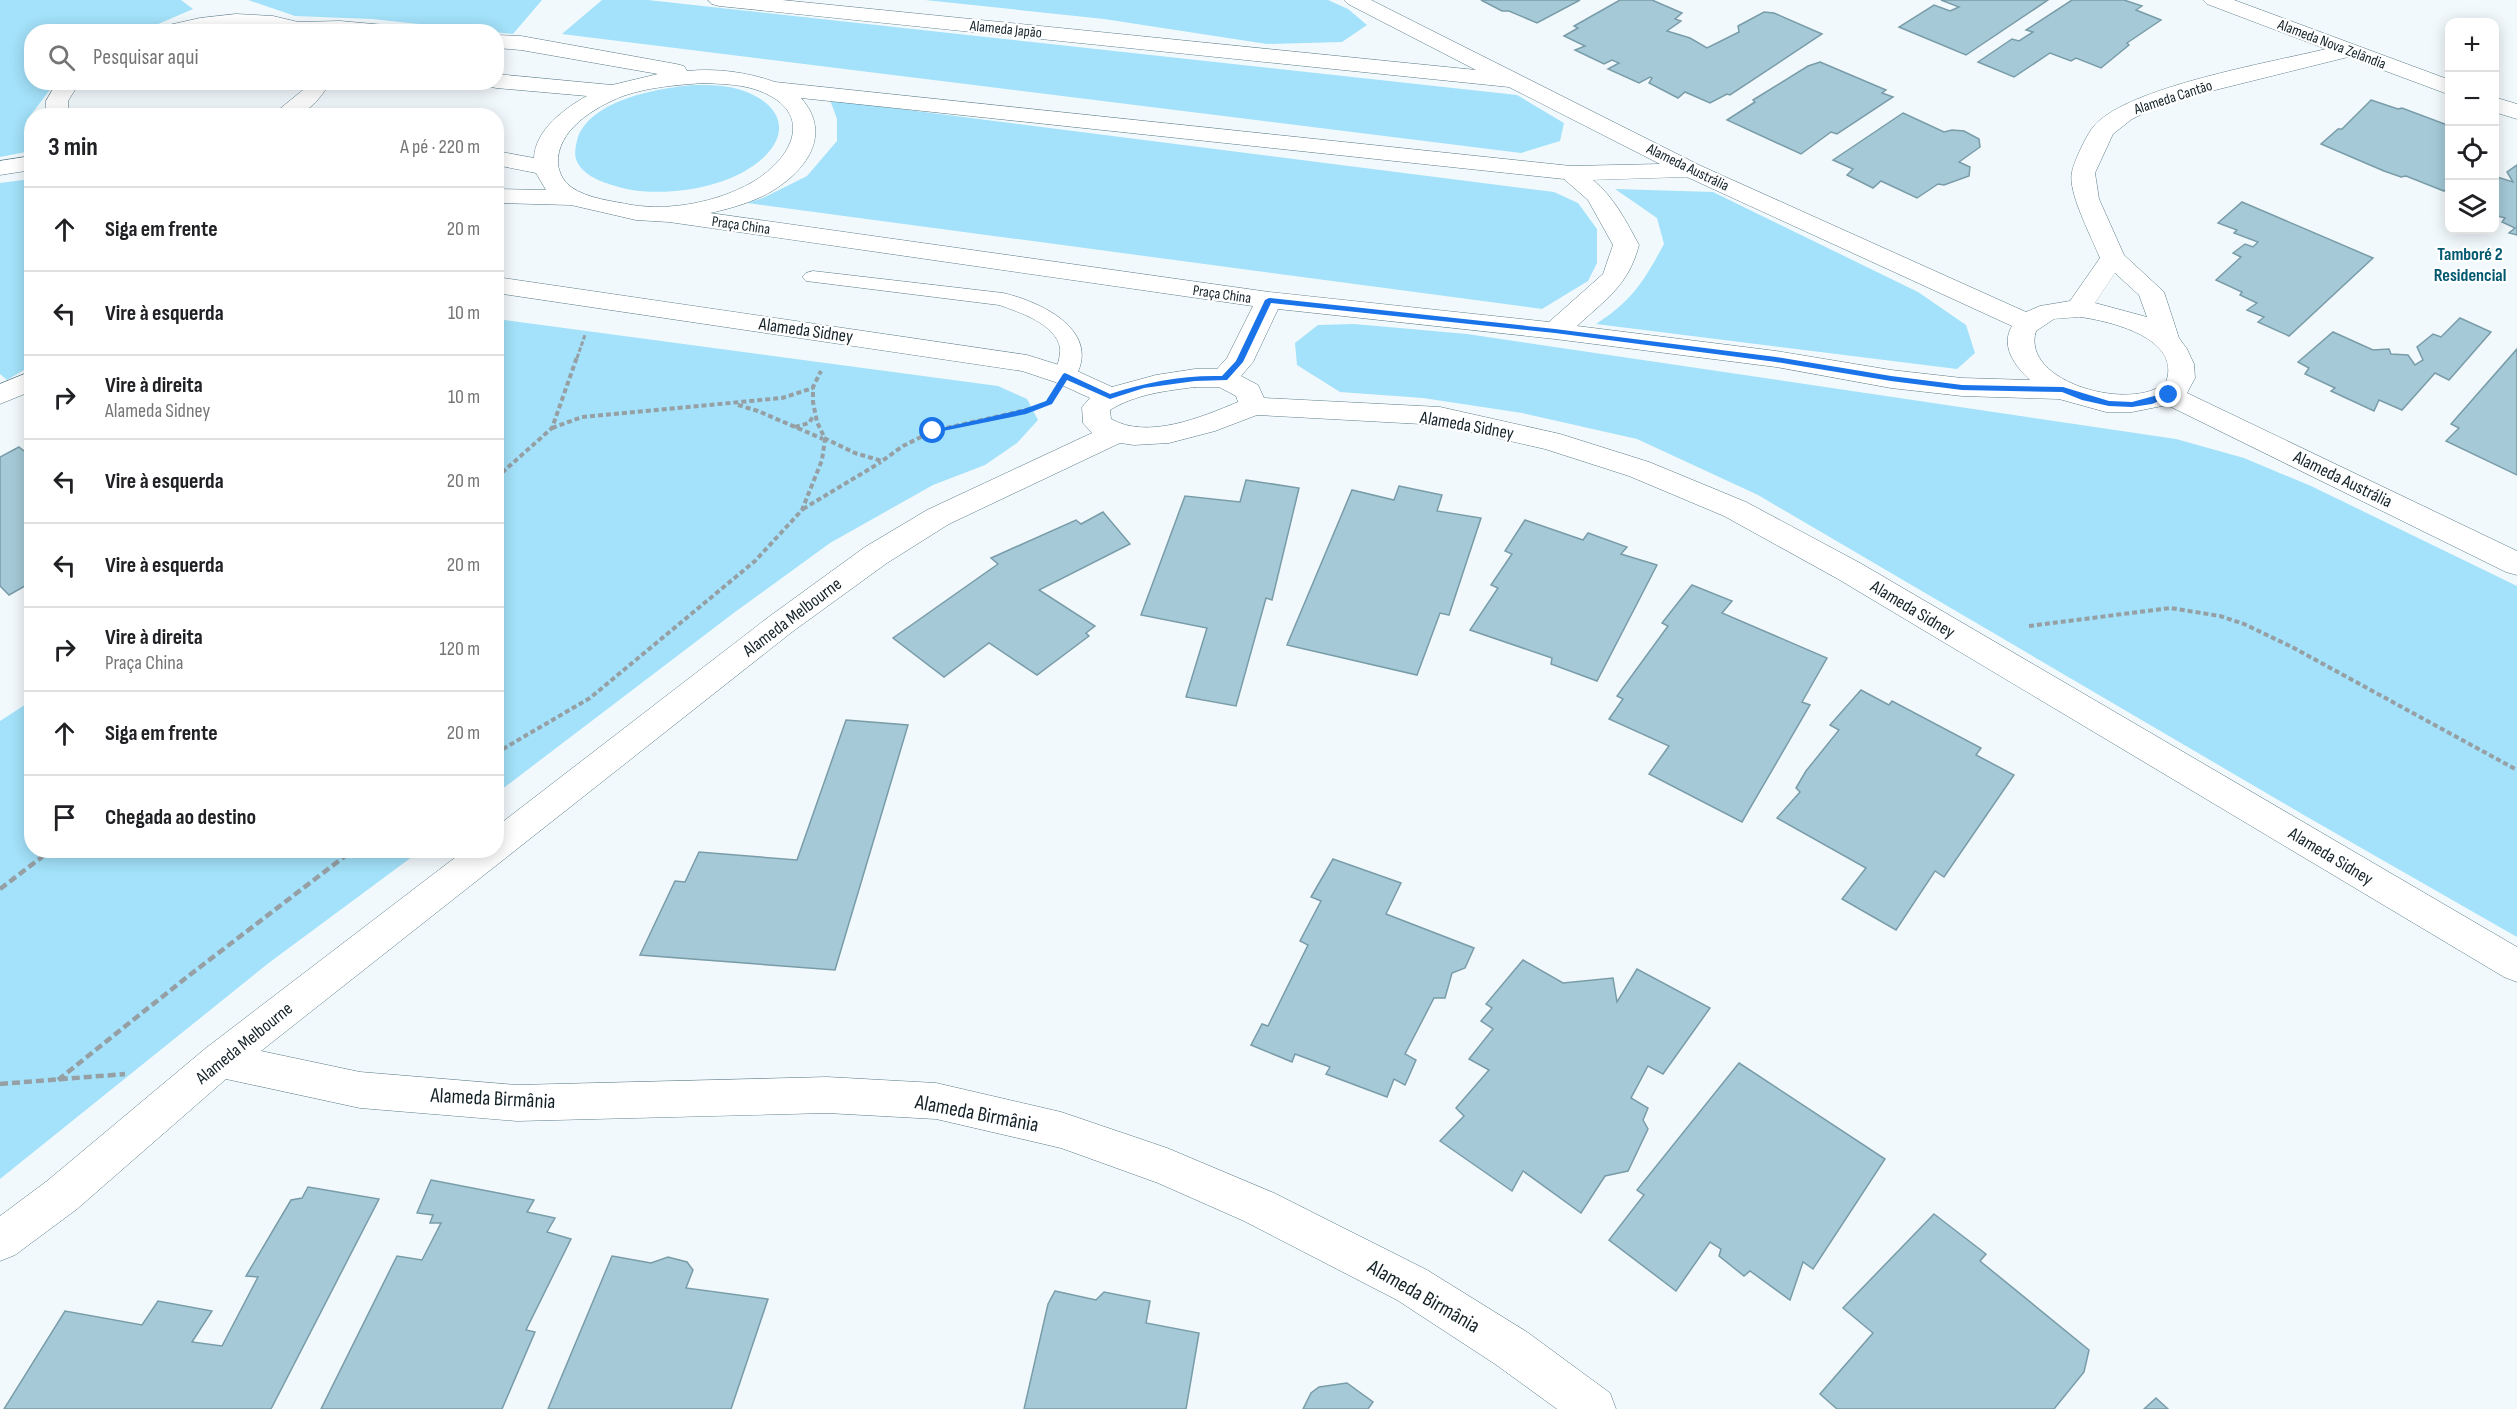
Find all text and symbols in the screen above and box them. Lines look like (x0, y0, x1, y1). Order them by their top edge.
street label: Alameda Nova Zelândia (2274, 15, 2389, 74)
street label: Alameda Japão (968, 16, 1043, 43)
map controls (2445, 18, 2499, 234)
button: + (2445, 18, 2499, 72)
search box (24, 24, 504, 90)
icon: search (45, 41, 78, 74)
text: Pesquisar aqui (93, 44, 198, 71)
button: − (2445, 72, 2499, 126)
street label: Alameda Cantão (2131, 76, 2215, 119)
button: locate (2445, 126, 2499, 180)
text: 3 min (48, 132, 98, 163)
text: A pé · 220 m (400, 135, 480, 159)
street label: Alameda Austrália (1643, 139, 1732, 196)
button: layers (2445, 180, 2499, 234)
street label: Praça China (710, 212, 772, 239)
icon: ahead (48, 213, 81, 246)
text: Siga em frente (105, 216, 218, 243)
text: 20 m (447, 217, 480, 241)
district label: Tamboré 2 Residencial (2434, 244, 2506, 286)
street label: Praça China (1191, 281, 1253, 308)
icon: left (48, 297, 81, 330)
text: Vire à esquerda (105, 300, 224, 327)
text: 10 m (448, 301, 480, 325)
street label: Alameda Sidney (757, 313, 854, 347)
text: Vire à direita (105, 372, 203, 399)
icon: right (48, 381, 81, 414)
route end (2155, 381, 2181, 407)
text: 10 m (448, 385, 480, 409)
text: Alameda Sidney (105, 399, 210, 423)
street label: Alameda Sidney (1418, 407, 1515, 444)
route start (919, 417, 945, 443)
street label: Alameda Austrália (2289, 446, 2396, 512)
icon: left (48, 465, 81, 498)
text: Vire à esquerda (105, 468, 224, 495)
text: 20 m (447, 469, 480, 493)
icon: left (48, 549, 81, 582)
text: Vire à esquerda (105, 552, 224, 579)
text: 20 m (447, 553, 480, 577)
street label: Alameda Melbourne (738, 573, 846, 662)
street label: Alameda Sidney (1866, 576, 1959, 643)
text: Vire à direita (105, 624, 203, 651)
icon: right (48, 633, 81, 666)
text: 120 m (440, 637, 480, 661)
text: Praça China (105, 651, 183, 675)
icon: ahead (48, 717, 81, 750)
text: Siga em frente (105, 720, 218, 747)
text: 20 m (447, 721, 480, 745)
icon: arrive (48, 801, 81, 834)
text: Chegada ao destino (105, 804, 256, 831)
street label: Alameda Sidney (2284, 823, 2377, 890)
street label: Alameda Melbourne (191, 998, 297, 1089)
street label: Alameda Birmânia (429, 1083, 556, 1114)
street label: Alameda Birmânia (912, 1089, 1041, 1138)
street label: Alameda Birmânia (1362, 1254, 1484, 1339)

